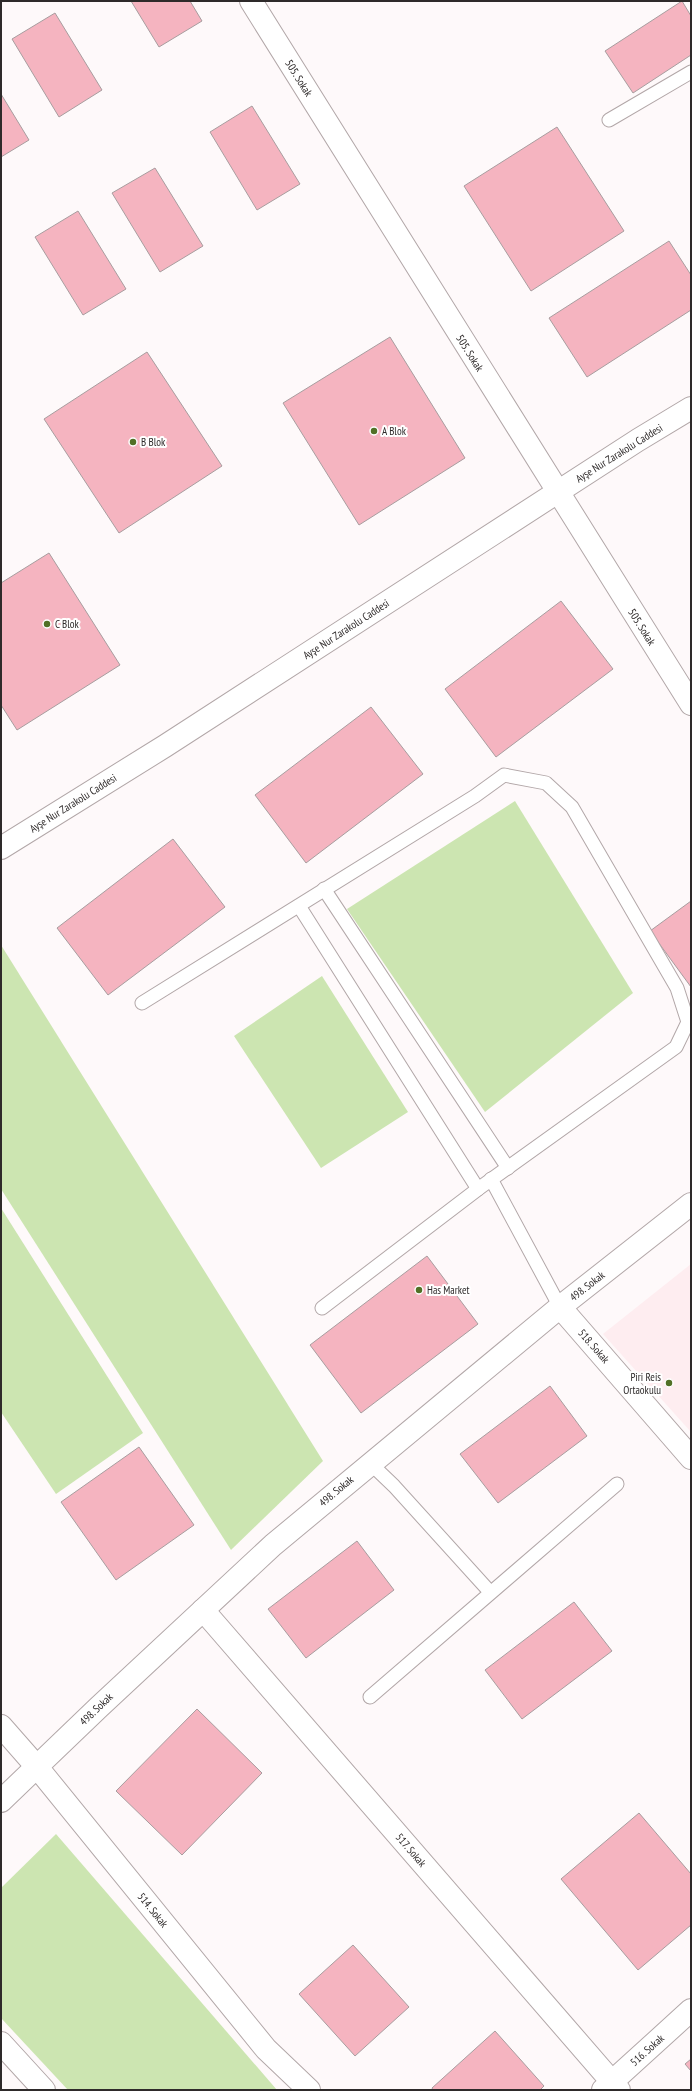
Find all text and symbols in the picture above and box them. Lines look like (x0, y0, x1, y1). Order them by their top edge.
street label: 505. Sokak (282, 57, 316, 100)
street label: 505. Sokak (453, 332, 487, 375)
street label: Ayşe Nur Zarakolu Caddesi (573, 421, 665, 485)
place label: A Blok (382, 424, 407, 438)
marker: A Blok (369, 426, 379, 436)
place label: B Blok (141, 435, 166, 449)
marker: B Blok (128, 437, 138, 447)
street label: Ayşe Nur Zarakolu Caddesi (300, 596, 392, 662)
street label: 505. Sokak (625, 606, 659, 649)
place label: C Blok (55, 617, 80, 631)
marker: C Blok (42, 619, 52, 629)
street label: Ayşe Nur Zarakolu Caddesi (27, 771, 119, 835)
street label: 498. Sokak (567, 1267, 608, 1304)
place label: Has Market (427, 1283, 470, 1297)
marker: Has Market (414, 1285, 424, 1295)
street label: 518. Sokak (575, 1326, 613, 1367)
place label: Piri Reis Ortaokulu (623, 1370, 661, 1397)
marker: Piri Reis Ortaokulu (664, 1378, 674, 1388)
street label: 498. Sokak (316, 1472, 357, 1509)
street label: 498. Sokak (76, 1689, 116, 1728)
street label: 517. Sokak (393, 1830, 430, 1870)
street label: 514. Sokak (135, 1890, 172, 1931)
street label: 516. Sokak (627, 2031, 667, 2069)

